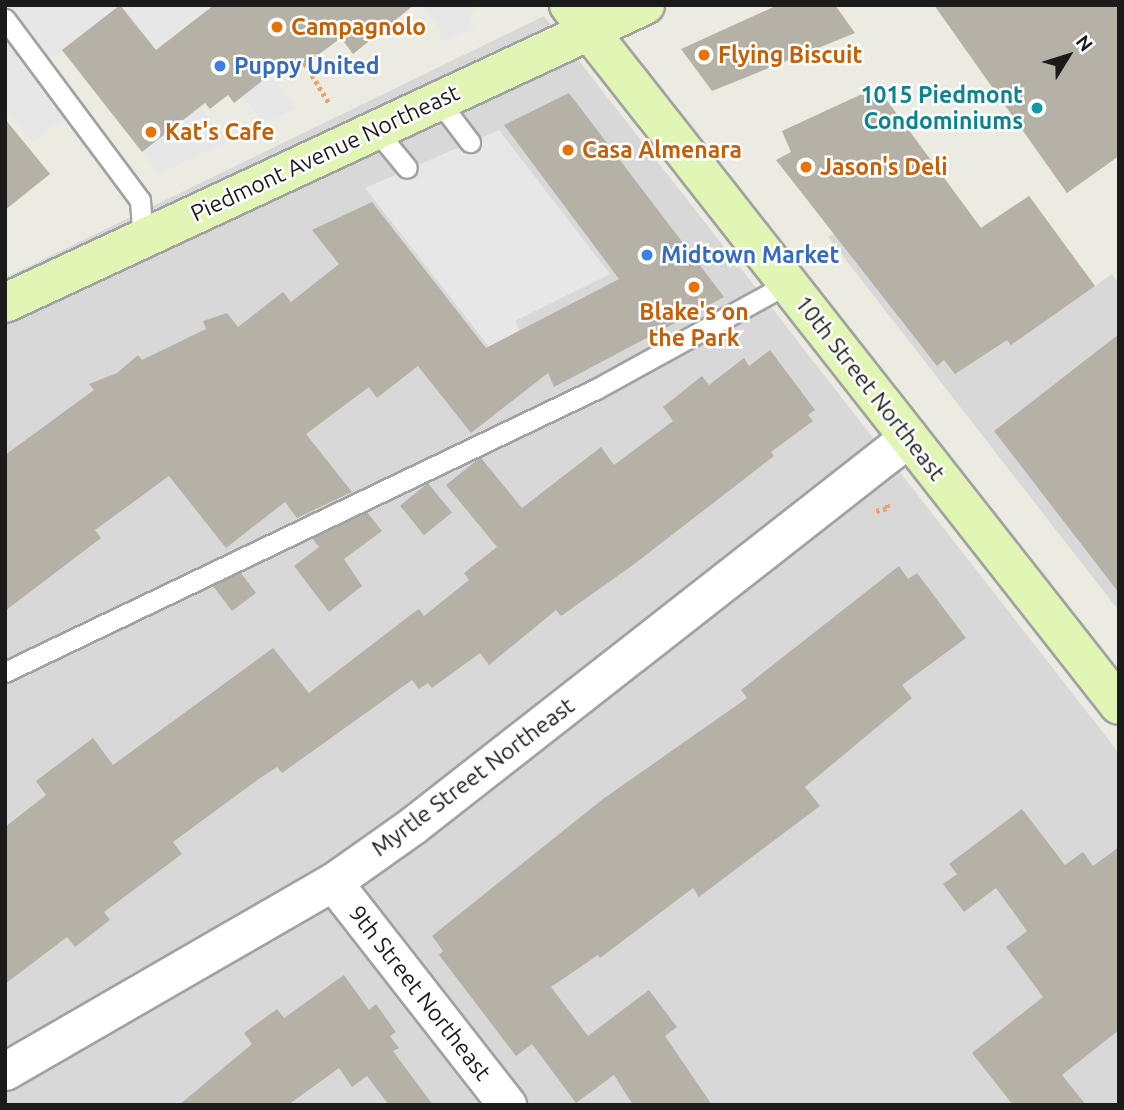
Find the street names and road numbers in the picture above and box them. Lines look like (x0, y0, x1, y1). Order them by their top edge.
street label: Piedmont Avenue Northeast (186, 79, 464, 227)
street label: 10th Street Northeast (789, 290, 951, 486)
street label: Myrtle Street Northeast (366, 692, 580, 862)
street label: 9th Street Northeast (343, 900, 497, 1086)

